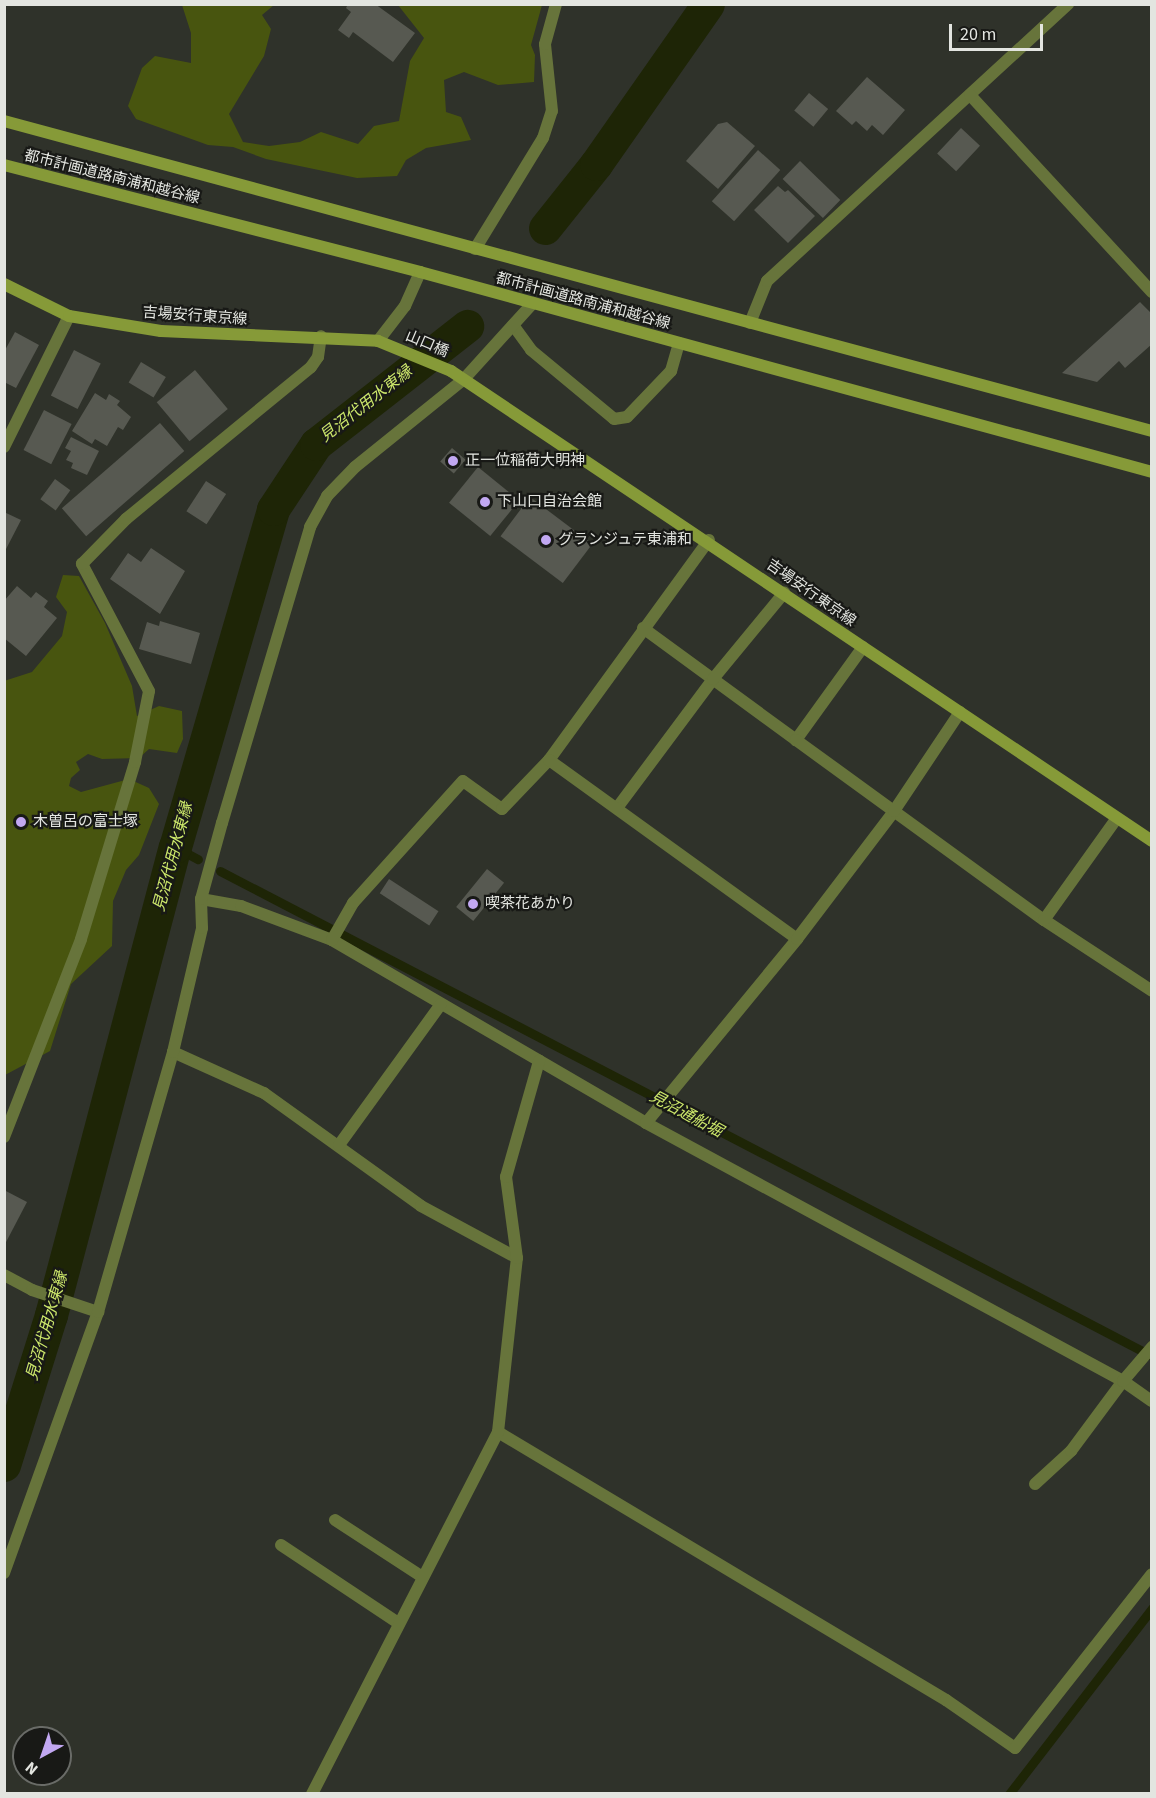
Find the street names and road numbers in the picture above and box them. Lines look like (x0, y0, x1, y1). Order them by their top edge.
street label: 都市計画道路南浦和越谷線 (22, 146, 202, 208)
street label: 都市計画道路南浦和越谷線 (494, 269, 672, 333)
street label: 吉場安行東京線 (142, 303, 248, 329)
street label: 山口橋 (403, 327, 451, 361)
street label: 吉場安行東京線 (763, 556, 859, 630)

